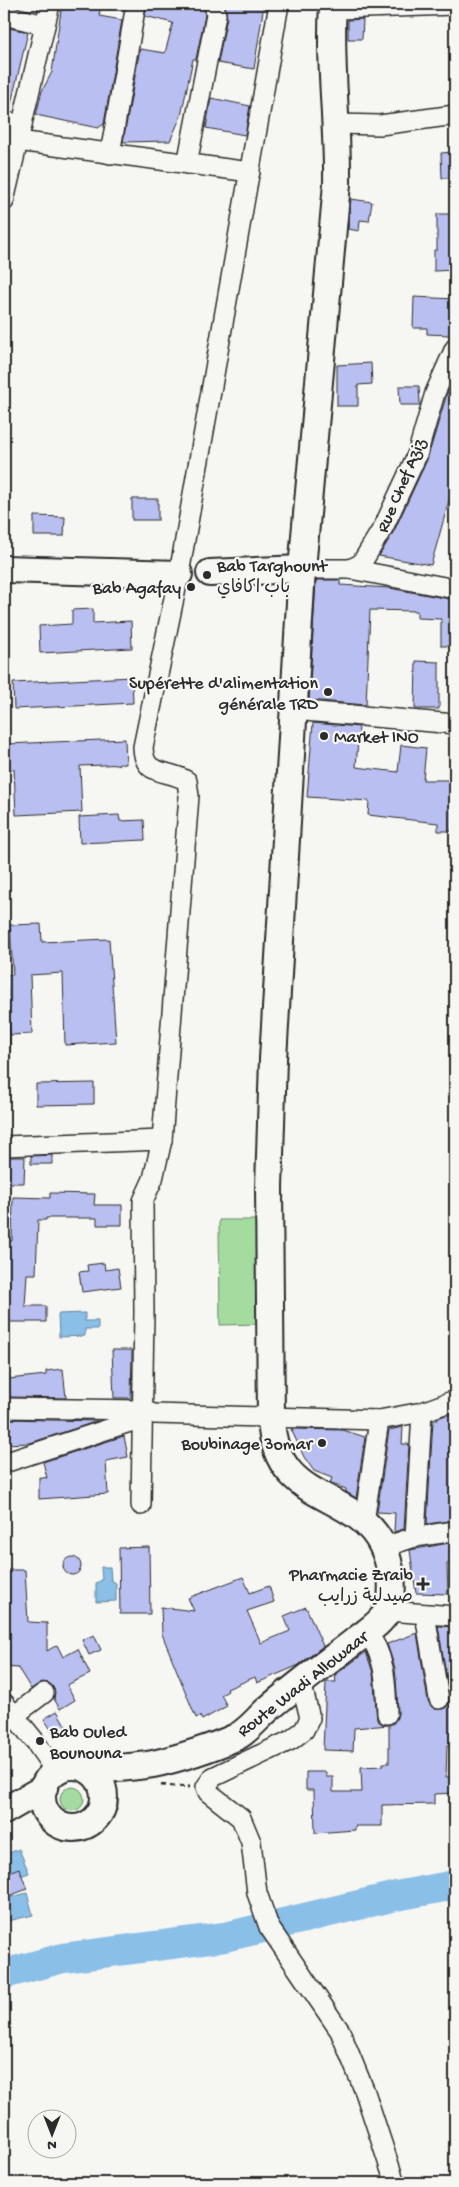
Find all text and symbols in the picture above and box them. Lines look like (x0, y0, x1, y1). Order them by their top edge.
street label: Rue Chef Aziz (373, 435, 432, 536)
place label: Bab Targhount باب اكافاي (216, 557, 328, 599)
marker: Bab Targhount باب اكافاي (201, 569, 213, 581)
place label: Bab Agafay (92, 579, 181, 600)
marker: Bab Agafay (185, 581, 197, 593)
place label: Supérette d'alimentation générale TRD (129, 674, 318, 716)
marker: Supérette d'alimentation générale TRD (322, 686, 334, 698)
place label: Market INO (334, 728, 419, 749)
marker: Market INO (318, 730, 330, 742)
place label: Boubinage 3omar (180, 1435, 314, 1456)
marker: Boubinage 3omar (316, 1437, 328, 1449)
place label: Pharmacie Zraib صيدلية زرايب (288, 1566, 413, 1608)
marker: Pharmacie Zraib صيدلية زرايب (417, 1578, 429, 1590)
street label: Route Wadi Allowaar (234, 1626, 374, 1743)
place label: Bab Ouled Bounouna (49, 1723, 127, 1765)
marker: Bab Ouled Bounouna (34, 1735, 46, 1747)
north arrow (28, 2110, 78, 2160)
text: N (47, 2136, 57, 2153)

